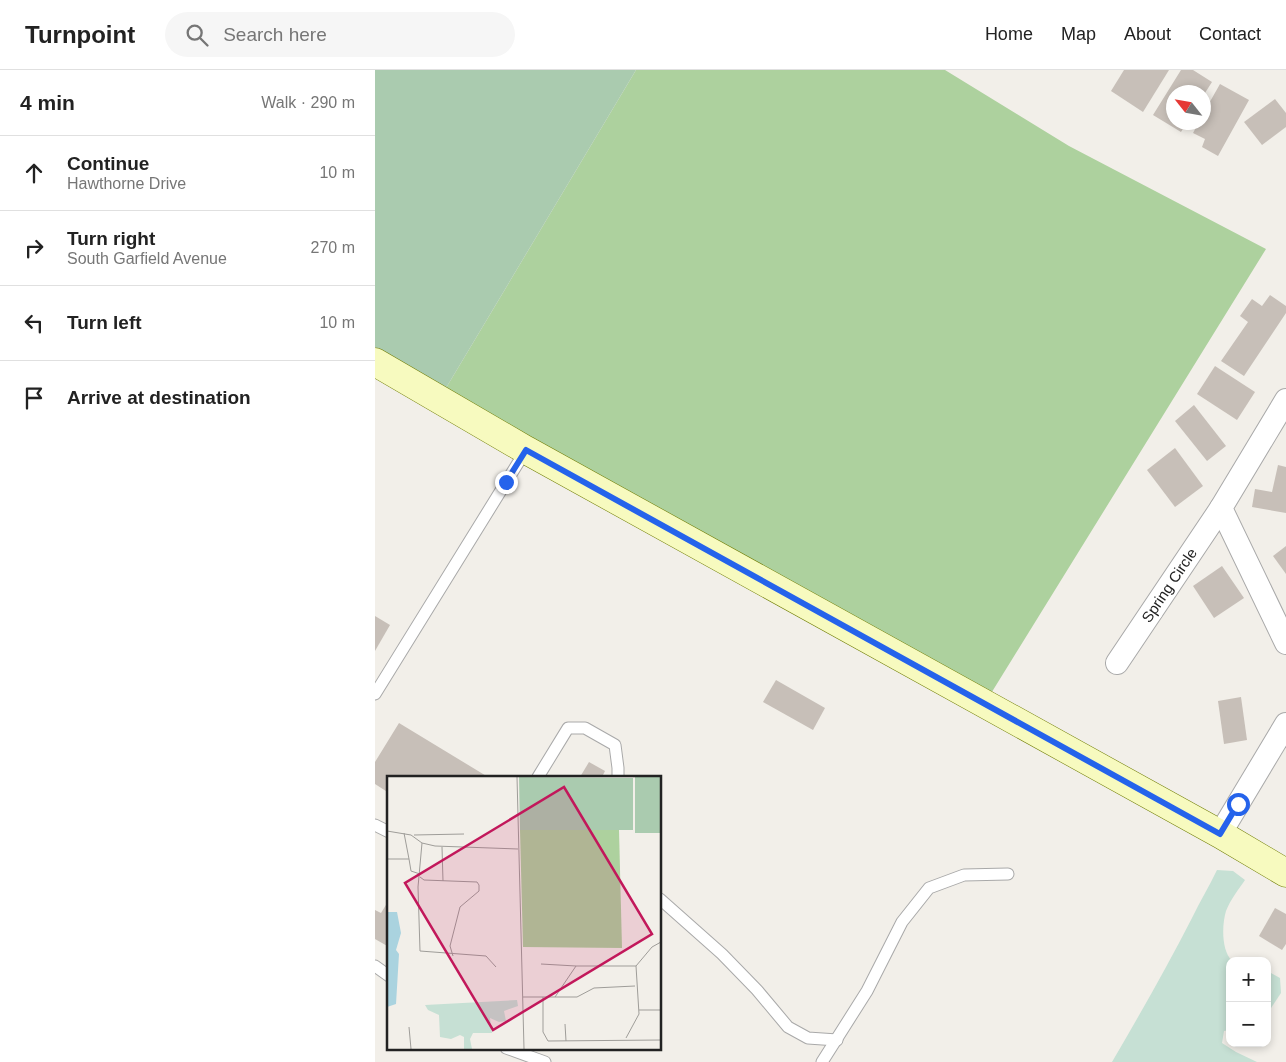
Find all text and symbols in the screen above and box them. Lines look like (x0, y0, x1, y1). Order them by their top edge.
search box (165, 12, 515, 57)
text: Turnpoint (25, 21, 135, 48)
icon: search (183, 21, 211, 49)
text: Search here (223, 24, 327, 45)
text: Home (985, 24, 1033, 44)
text: Map (1061, 24, 1096, 44)
text: About (1124, 24, 1171, 44)
text: Contact (1199, 24, 1261, 44)
north arrow (1166, 85, 1211, 130)
text: 4 min (20, 91, 75, 114)
text: Walk · 290 m (261, 94, 355, 111)
text: Continue (67, 153, 149, 174)
icon: ahead (20, 159, 48, 187)
text: 10 m (319, 164, 355, 181)
text: Hawthorne Drive (67, 175, 186, 192)
text: Turn right (67, 228, 155, 249)
icon: right (20, 234, 48, 262)
text: 270 m (311, 239, 355, 256)
text: South Garfield Avenue (67, 250, 227, 267)
icon: left (20, 309, 48, 337)
text: Turn left (67, 312, 142, 333)
text: 10 m (319, 314, 355, 331)
icon: arrive (20, 384, 48, 412)
text: Arrive at destination (67, 387, 251, 408)
route end (495, 471, 518, 494)
street label: Spring Circle (1138, 545, 1200, 625)
inset map (387, 776, 661, 1050)
route start (1227, 793, 1250, 816)
map controls (1226, 957, 1271, 1047)
button: + (1226, 957, 1271, 1002)
button: − (1226, 1002, 1271, 1047)

